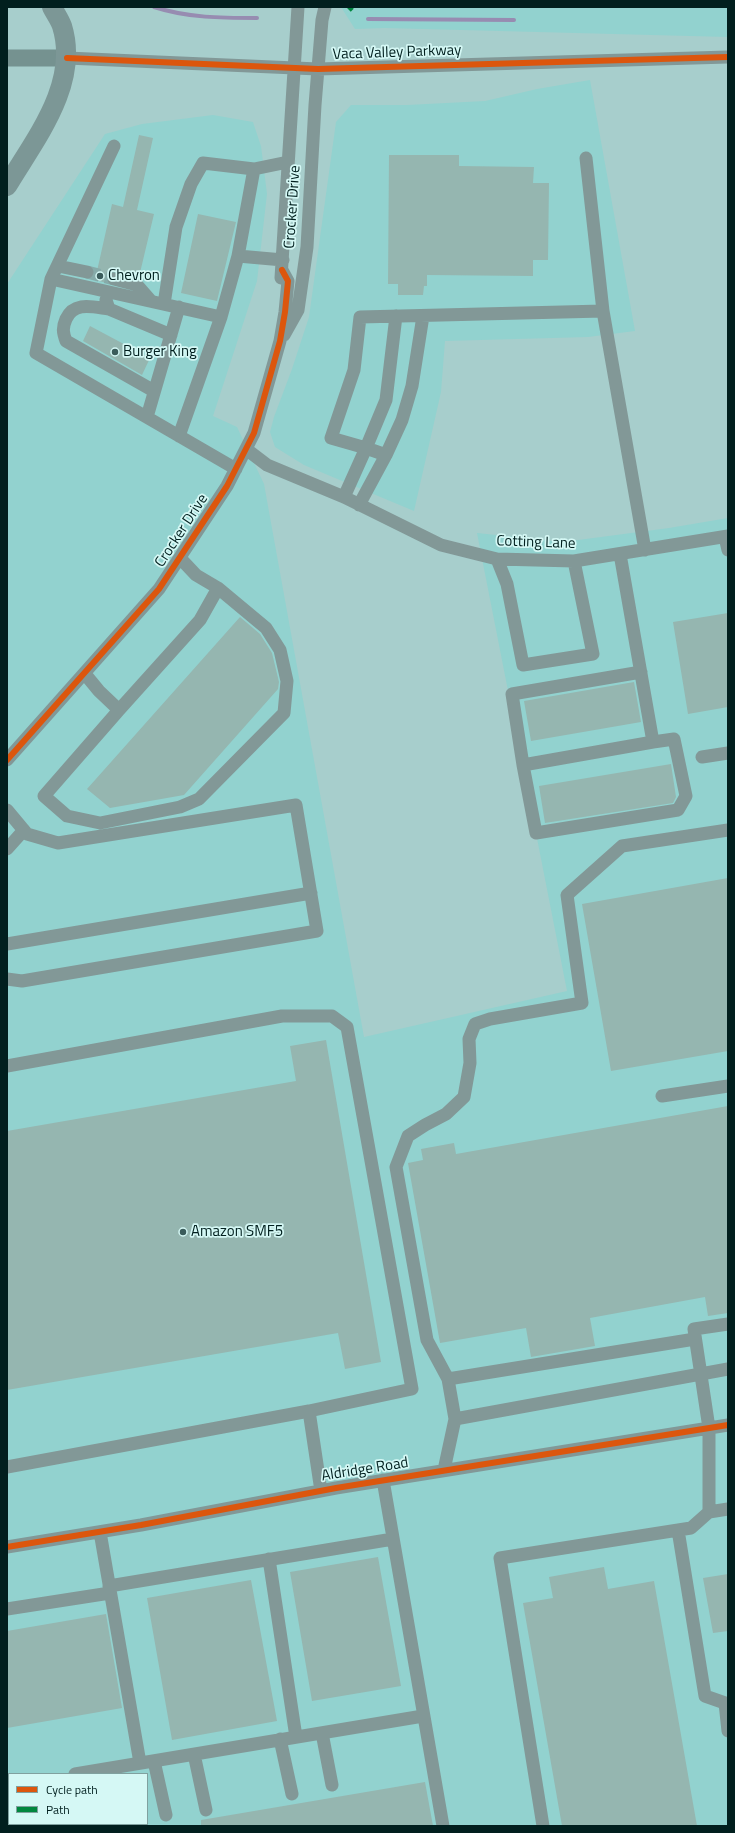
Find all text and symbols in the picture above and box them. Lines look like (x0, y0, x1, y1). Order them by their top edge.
street label: Vaca Valley Parkway (332, 42, 462, 64)
street label: Crocker Drive (281, 165, 305, 249)
place label: Chevron (108, 267, 160, 285)
marker: Chevron (95, 271, 105, 281)
place label: Burger King (123, 343, 197, 361)
marker: Burger King (110, 347, 120, 357)
street label: Crocker Drive (152, 491, 212, 571)
street label: Cotting Lane (496, 533, 576, 553)
place label: Amazon SMF5 (191, 1223, 283, 1241)
marker: Amazon SMF5 (178, 1227, 188, 1237)
street label: Aldridge Road (320, 1454, 410, 1486)
legend (8, 1773, 148, 1825)
text: Cycle path (46, 1780, 98, 1799)
text: Path (46, 1800, 70, 1819)

